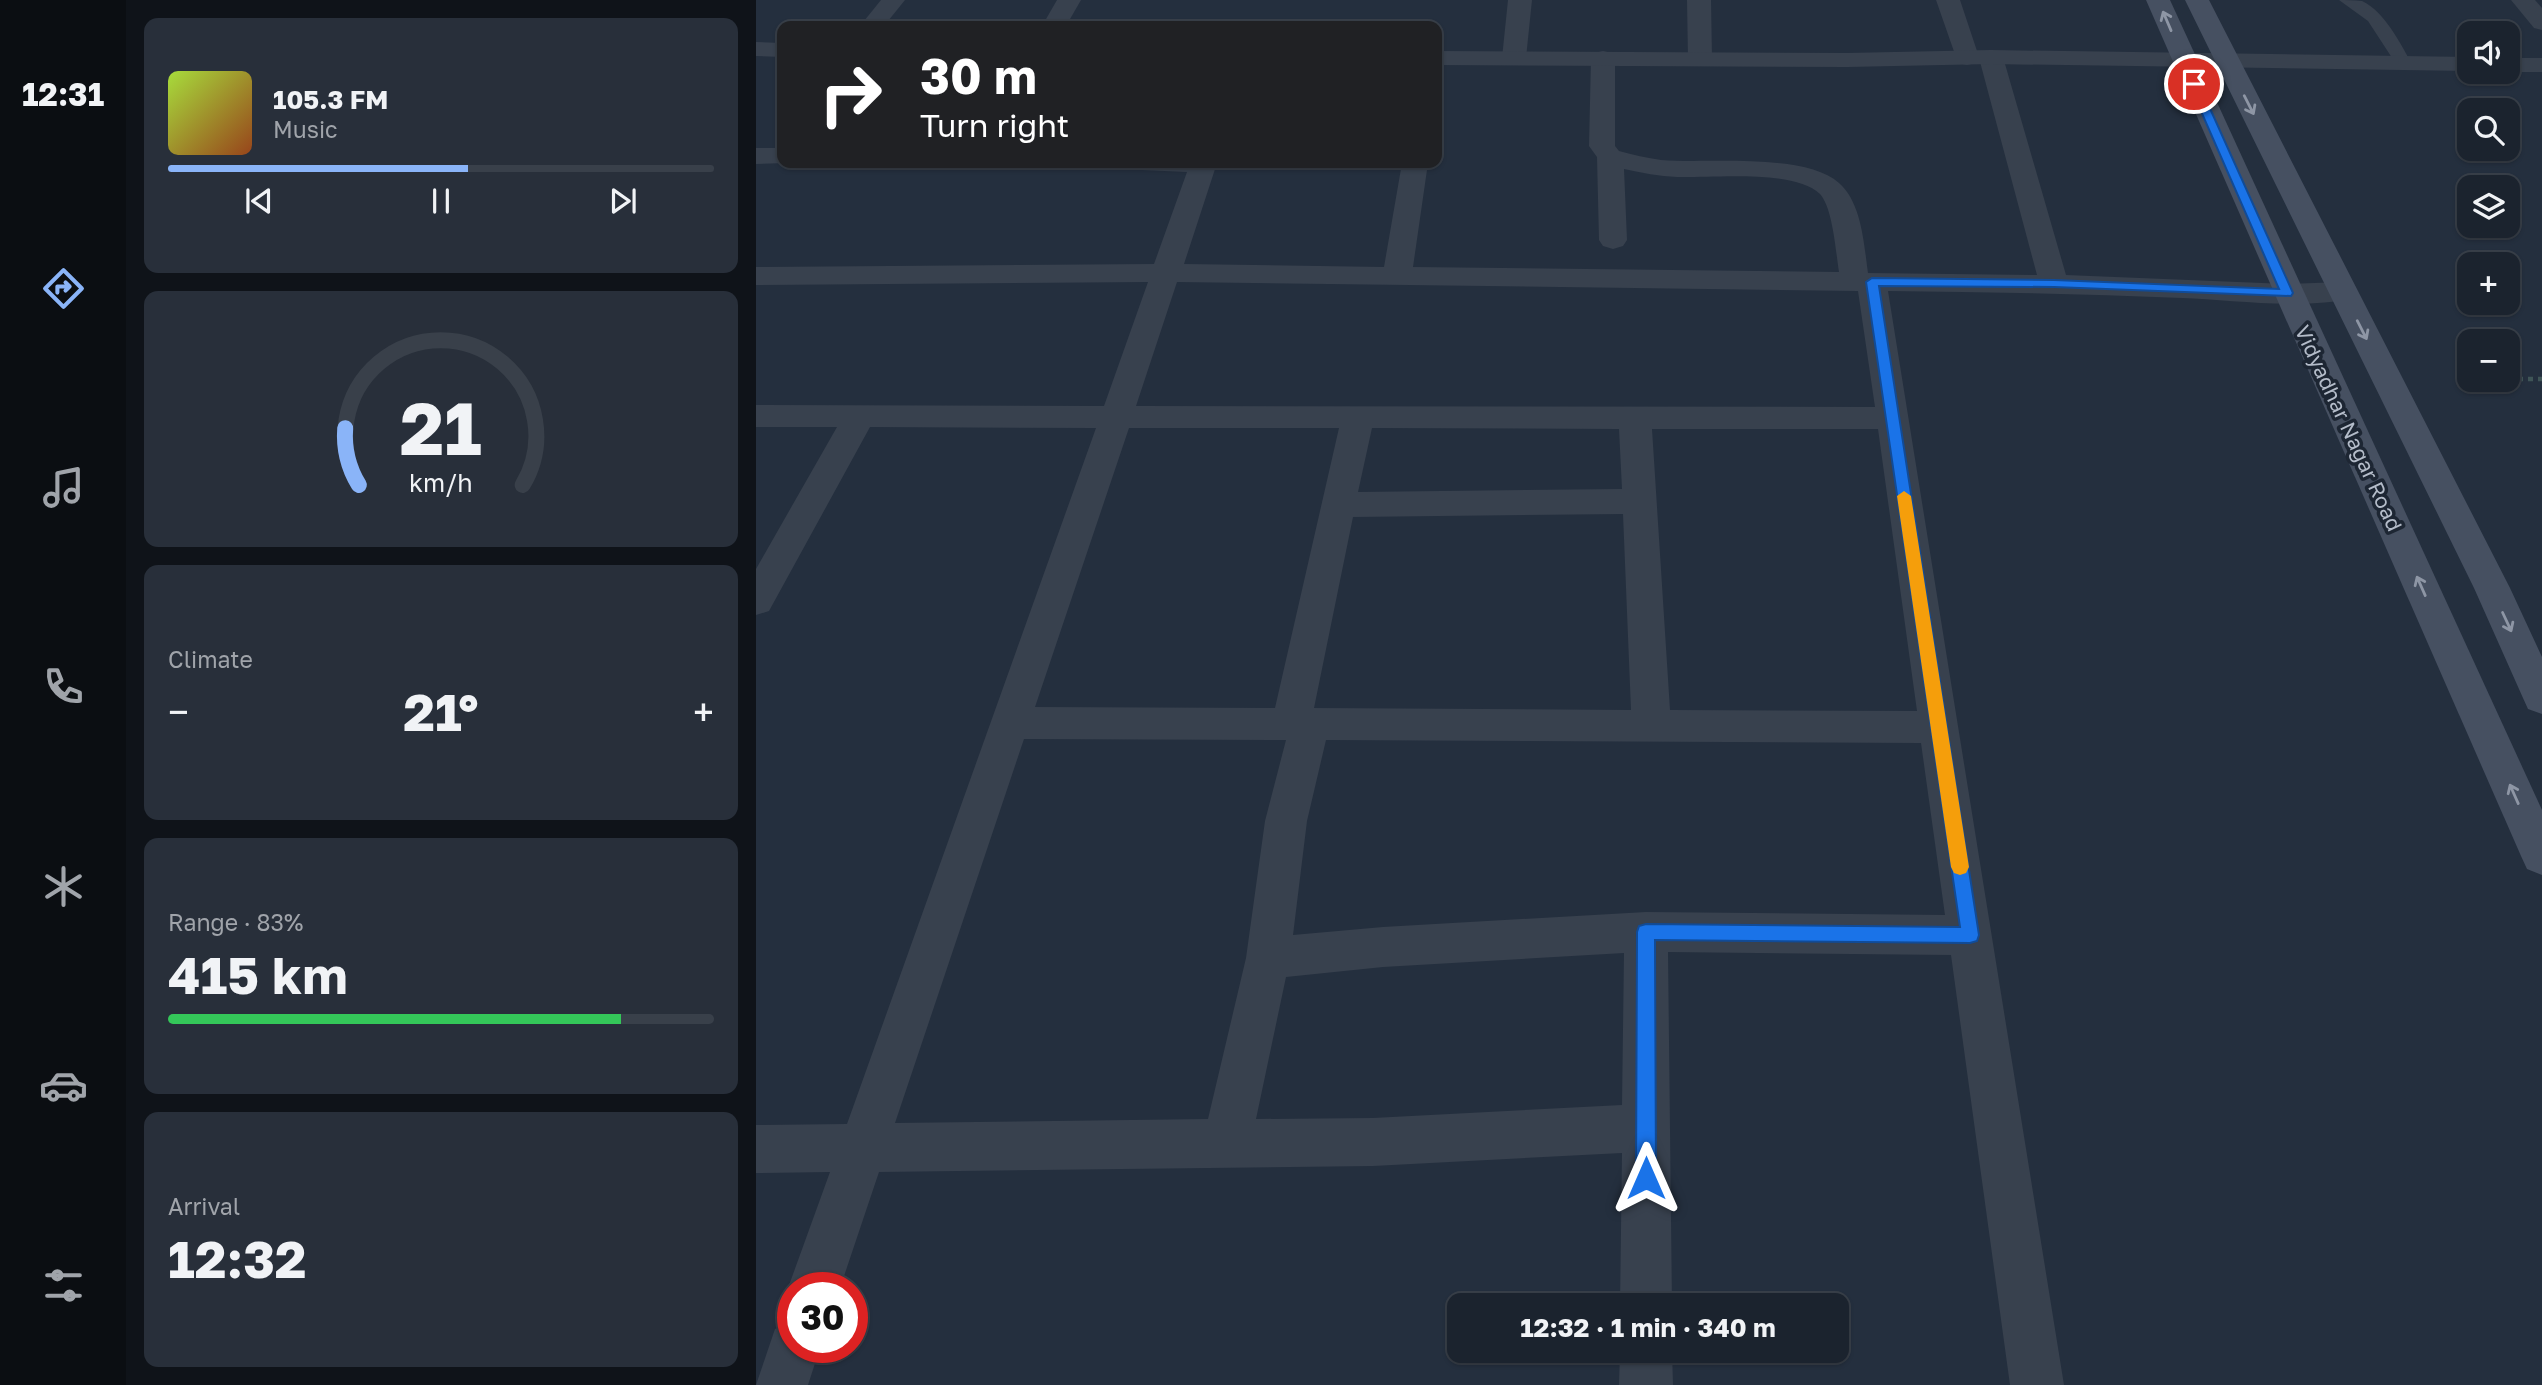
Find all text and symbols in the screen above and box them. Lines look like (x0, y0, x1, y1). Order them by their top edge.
one-way arrow (2159, 11, 2172, 33)
map controls (2457, 21, 2520, 392)
button: sound (2457, 21, 2520, 84)
text: 30 m (920, 46, 1037, 105)
icon: right (805, 49, 896, 140)
pin (2164, 54, 2224, 114)
icon: arrive (2175, 65, 2213, 103)
text: 12:31 (22, 75, 104, 113)
text: 105.3 FM (273, 84, 388, 115)
one-way arrow (2243, 94, 2257, 115)
button: search (2457, 98, 2520, 161)
text: Turn right (920, 106, 1069, 144)
text: Music (273, 115, 338, 143)
button: layers (2457, 175, 2520, 238)
icon: previous (240, 182, 278, 220)
icon: pause (422, 182, 460, 220)
icon: next (604, 182, 642, 220)
button: + (2457, 252, 2520, 315)
icon: directions (39, 264, 88, 313)
one-way arrow (2356, 319, 2370, 340)
street label: Vidyadhar Nagar Road (2290, 321, 2408, 535)
button: − (2457, 329, 2520, 392)
text: 21 (400, 385, 482, 472)
icon: music (39, 463, 88, 512)
text: km/h (409, 467, 473, 498)
one-way arrow (2414, 576, 2427, 597)
one-way arrow (2501, 611, 2514, 632)
text: Climate (168, 645, 253, 673)
icon: phone (39, 662, 88, 711)
text: 21° (403, 680, 479, 742)
text: − (168, 689, 189, 734)
text: + (693, 689, 714, 734)
one-way arrow (2507, 784, 2520, 805)
icon: climate (39, 862, 88, 911)
text: Range · 83% (168, 908, 303, 936)
text: 415 km (168, 943, 348, 1005)
icon: car (39, 1061, 88, 1110)
position arrow (1609, 1141, 1683, 1215)
text: Arrival (168, 1192, 240, 1220)
text: 12:32 (168, 1227, 307, 1289)
icon: filters (39, 1261, 88, 1310)
speed limit sign: 30 (777, 1272, 868, 1363)
text: 12:32 · 1 min · 340 m (1520, 1312, 1776, 1343)

